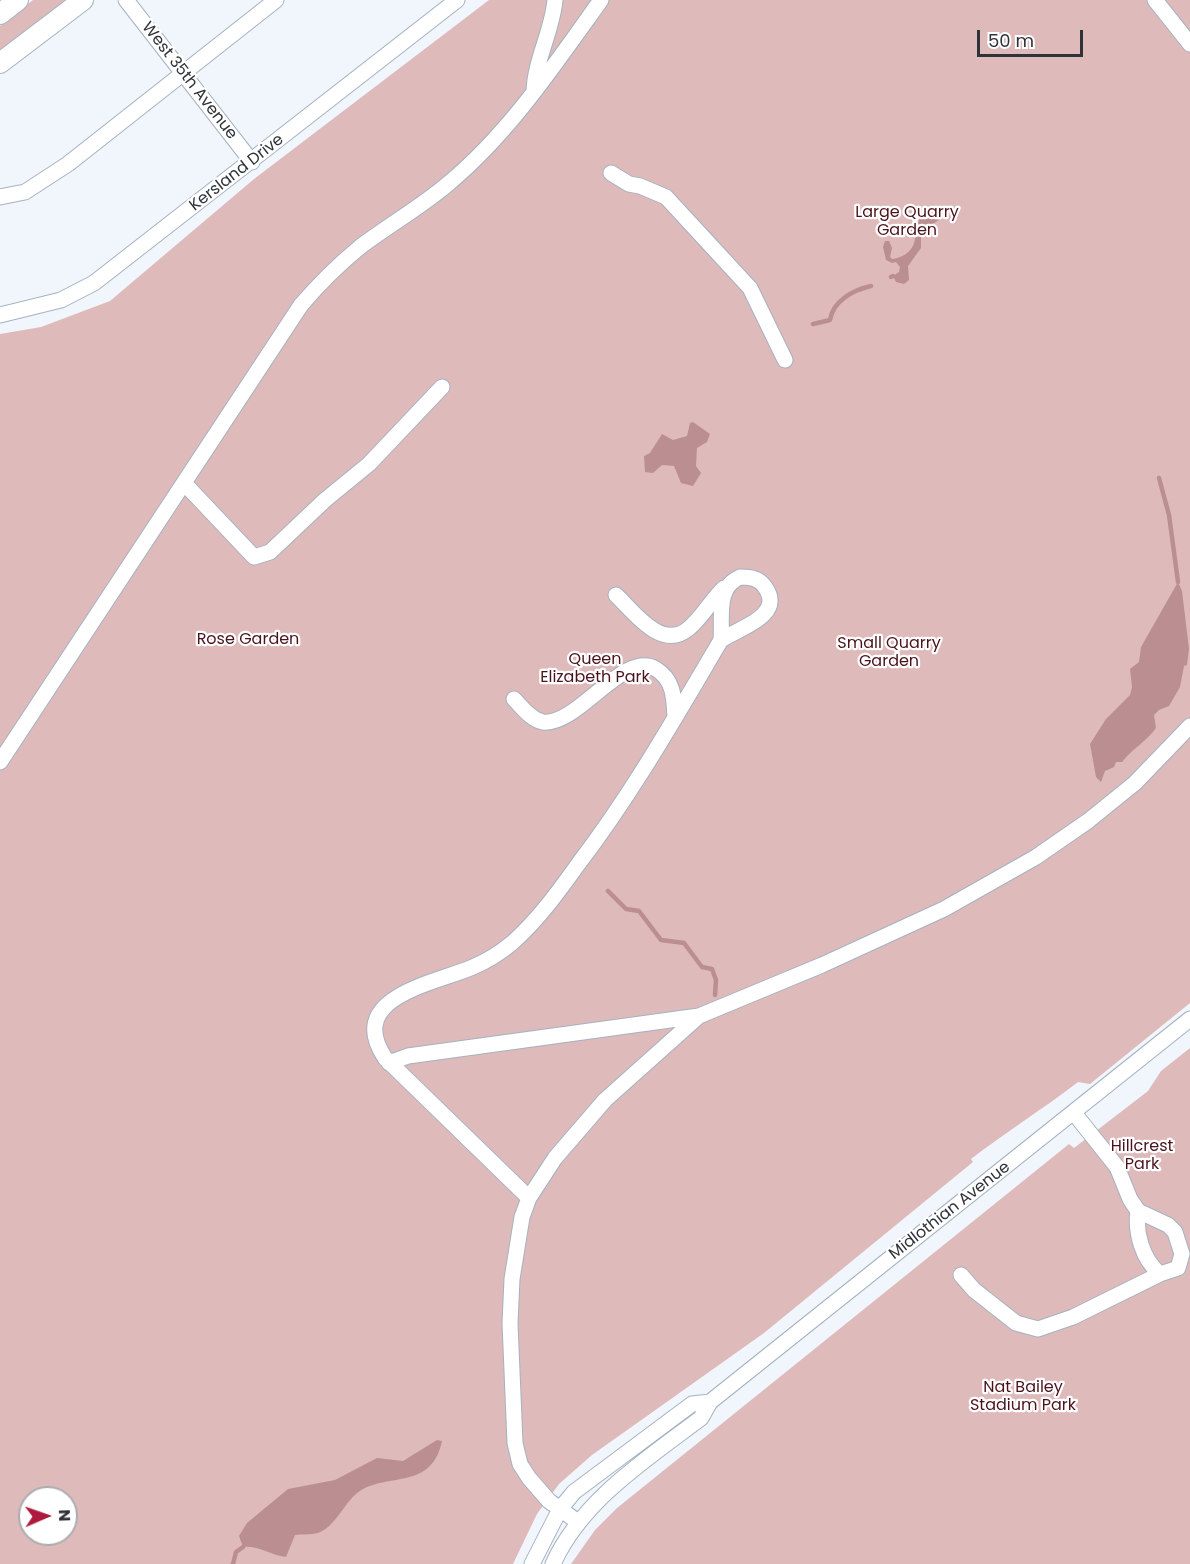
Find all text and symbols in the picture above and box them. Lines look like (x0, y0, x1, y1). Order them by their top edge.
street label: West 35th Avenue (137, 18, 241, 144)
scale bar (980, 18, 1086, 56)
text: 50 m (988, 28, 1034, 53)
street label: Kersland Drive (186, 130, 288, 216)
park label: Large Quarry Garden (855, 203, 959, 241)
park label: Rose Garden (197, 630, 299, 650)
park label: Small Quarry Garden (837, 634, 941, 672)
park label: Queen Elizabeth Park (540, 650, 650, 688)
park label: Hillcrest Park (1111, 1137, 1173, 1175)
street label: Midlothian Avenue (886, 1158, 1014, 1264)
park label: Nat Bailey Stadium Park (970, 1378, 1076, 1416)
north arrow (18, 1486, 78, 1546)
text: N (53, 1509, 76, 1522)

